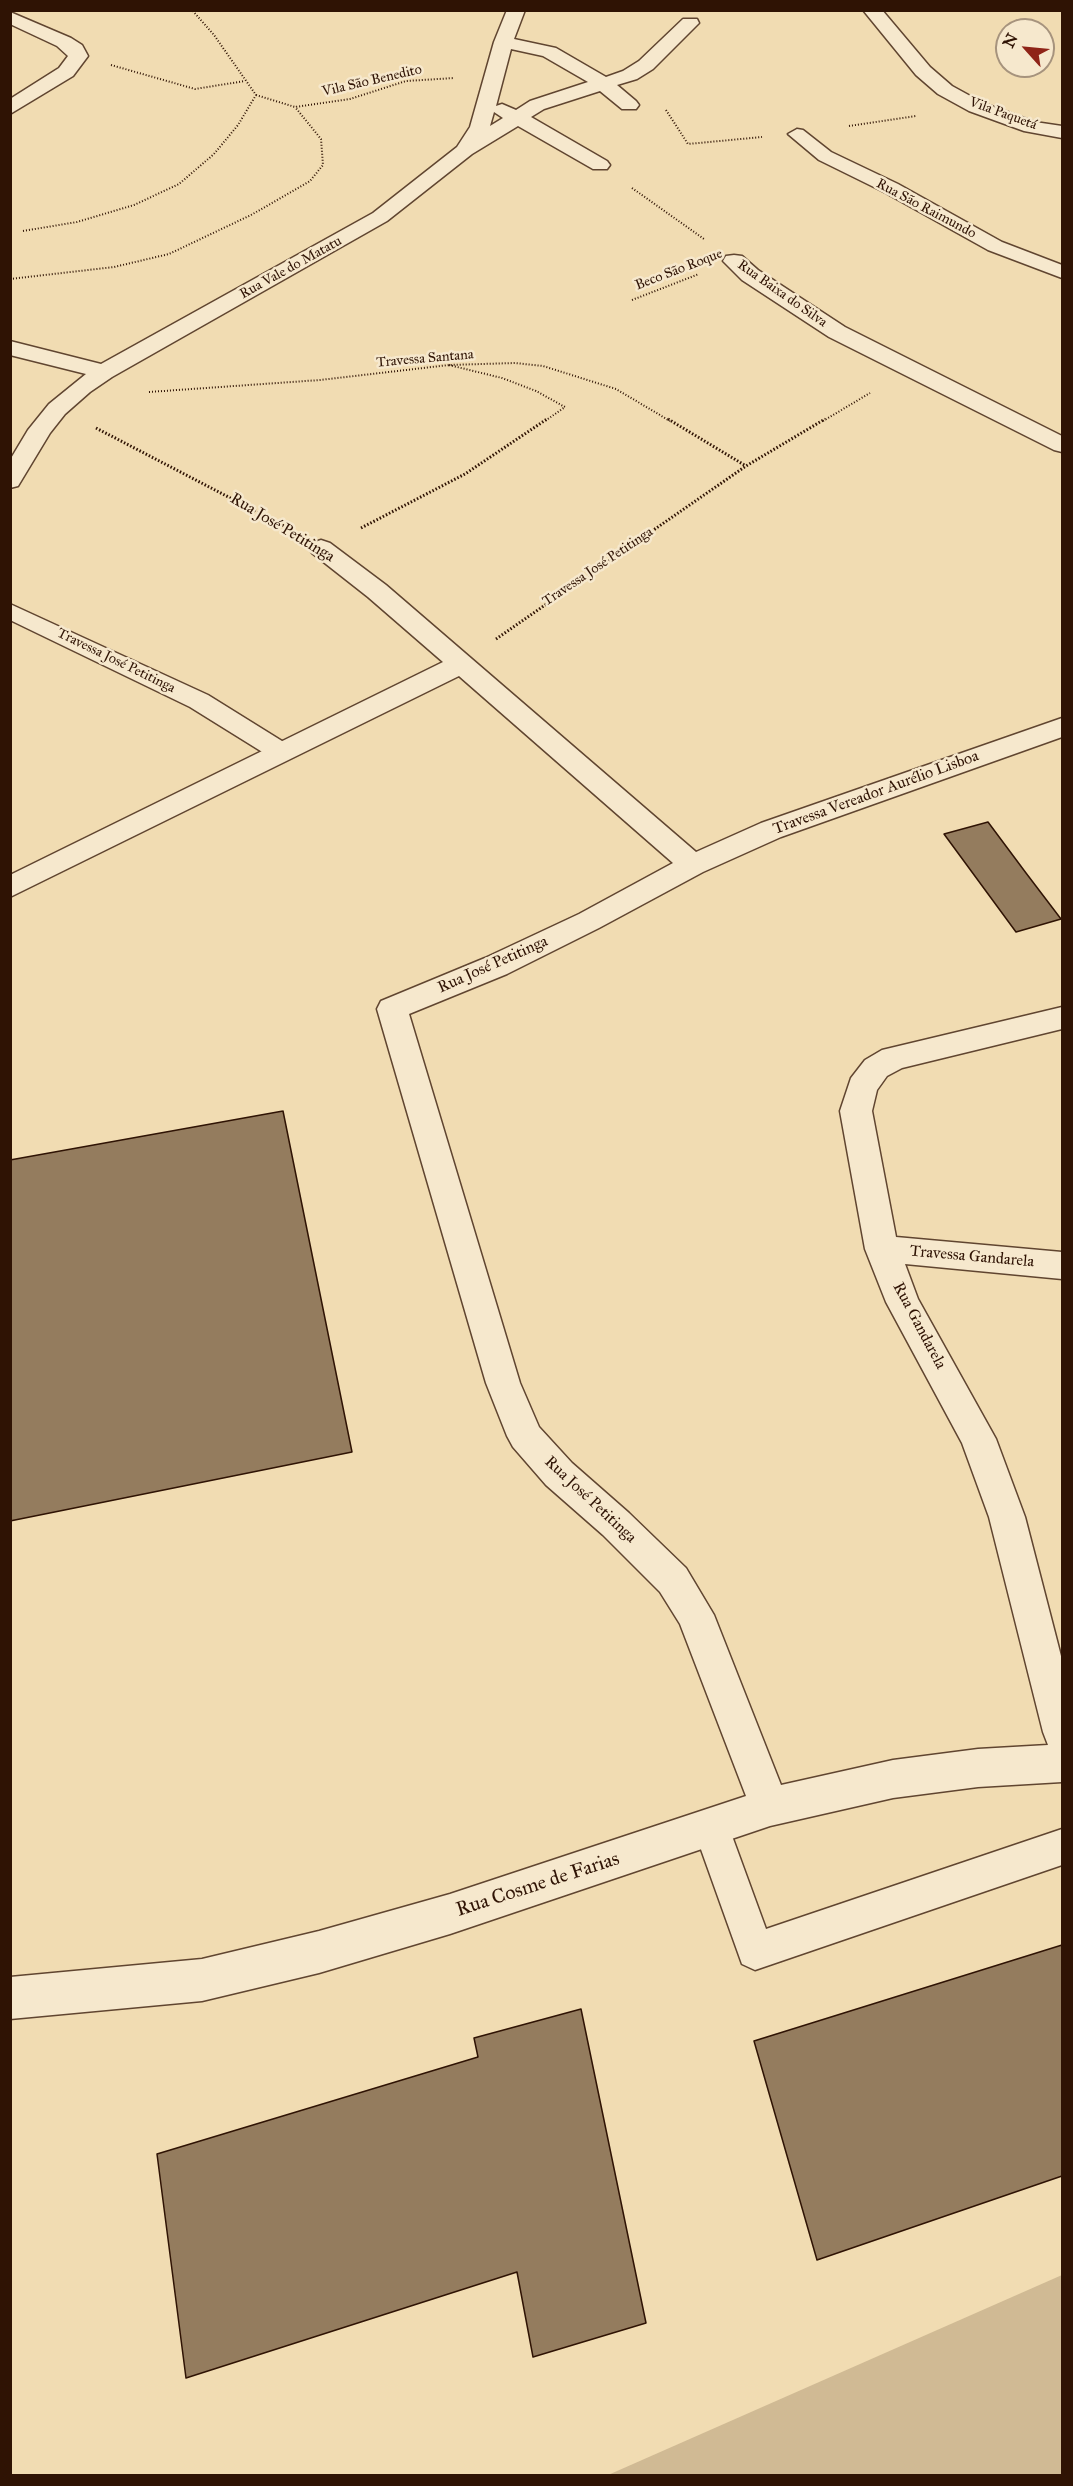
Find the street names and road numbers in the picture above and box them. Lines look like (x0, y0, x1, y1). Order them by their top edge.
street label: Vila São Benedito (320, 61, 424, 101)
street label: Vila Paquetá (967, 94, 1039, 134)
street label: Rua São Raimundo (873, 176, 979, 242)
street label: Rua Vale do Matatu (237, 233, 345, 303)
street label: Beco São Roque (633, 246, 725, 294)
street label: Rua Baixa do Silva (734, 257, 830, 331)
street label: Travessa Santana (376, 346, 474, 372)
street label: Rua José Petitinga (226, 489, 338, 567)
street label: Travessa José Petitinga (540, 524, 656, 610)
street label: Travessa José Petitinga (54, 625, 178, 697)
street label: Travessa Vereador Aurélio Lisboa (771, 747, 981, 839)
street label: Rua José Petitinga (435, 932, 551, 998)
street label: Travessa Gandarela (909, 1242, 1035, 1272)
street label: Rua Gandarela (888, 1279, 950, 1373)
street label: Rua José Petitinga (540, 1453, 640, 1547)
street label: Rua Cosme de Farias (453, 1847, 623, 1923)

